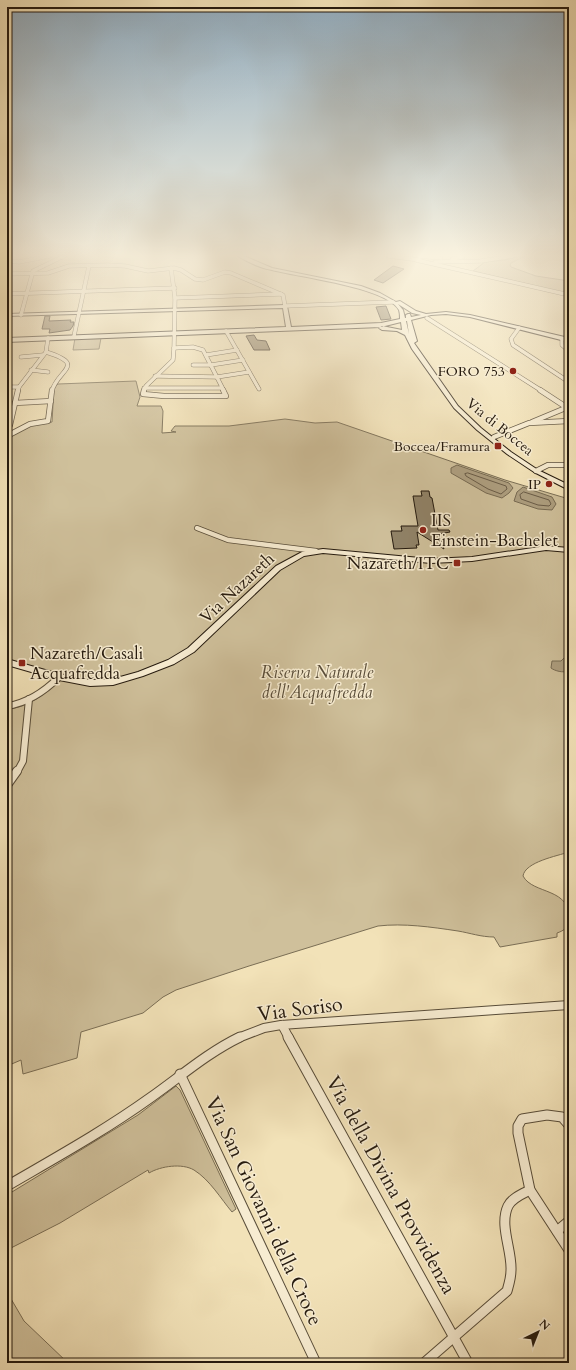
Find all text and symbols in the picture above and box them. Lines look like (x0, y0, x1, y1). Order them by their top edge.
place label: FORO 753 (438, 362, 505, 381)
marker: FORO 753 (508, 366, 518, 376)
street label: Via di Boccea (462, 394, 538, 460)
place label: Boccea/Framura (393, 437, 490, 456)
marker: Boccea/Framura (493, 441, 503, 451)
place label: IP (528, 475, 541, 494)
marker: IP (544, 479, 554, 489)
place label: IIS Einstein-Bachelet (431, 509, 558, 552)
marker: IIS Einstein-Bachelet (418, 525, 428, 535)
street label: Via Nazareth (195, 547, 280, 629)
place label: Nazareth/ITC (347, 552, 449, 575)
marker: Nazareth/ITC (452, 558, 462, 568)
place label: Nazareth/Casali Acquafredda (30, 642, 144, 685)
marker: Nazareth/Casali Acquafredda (17, 658, 27, 668)
park label: Riserva Naturale dell'Acquafredda (261, 661, 374, 704)
street label: Via Soriso (256, 990, 344, 1028)
street label: Via della Divina Provvidenza (320, 1071, 463, 1299)
street label: Via San Giovanni della Croce (199, 1092, 329, 1330)
north arrow (518, 1312, 558, 1352)
text: N (536, 1316, 553, 1334)

